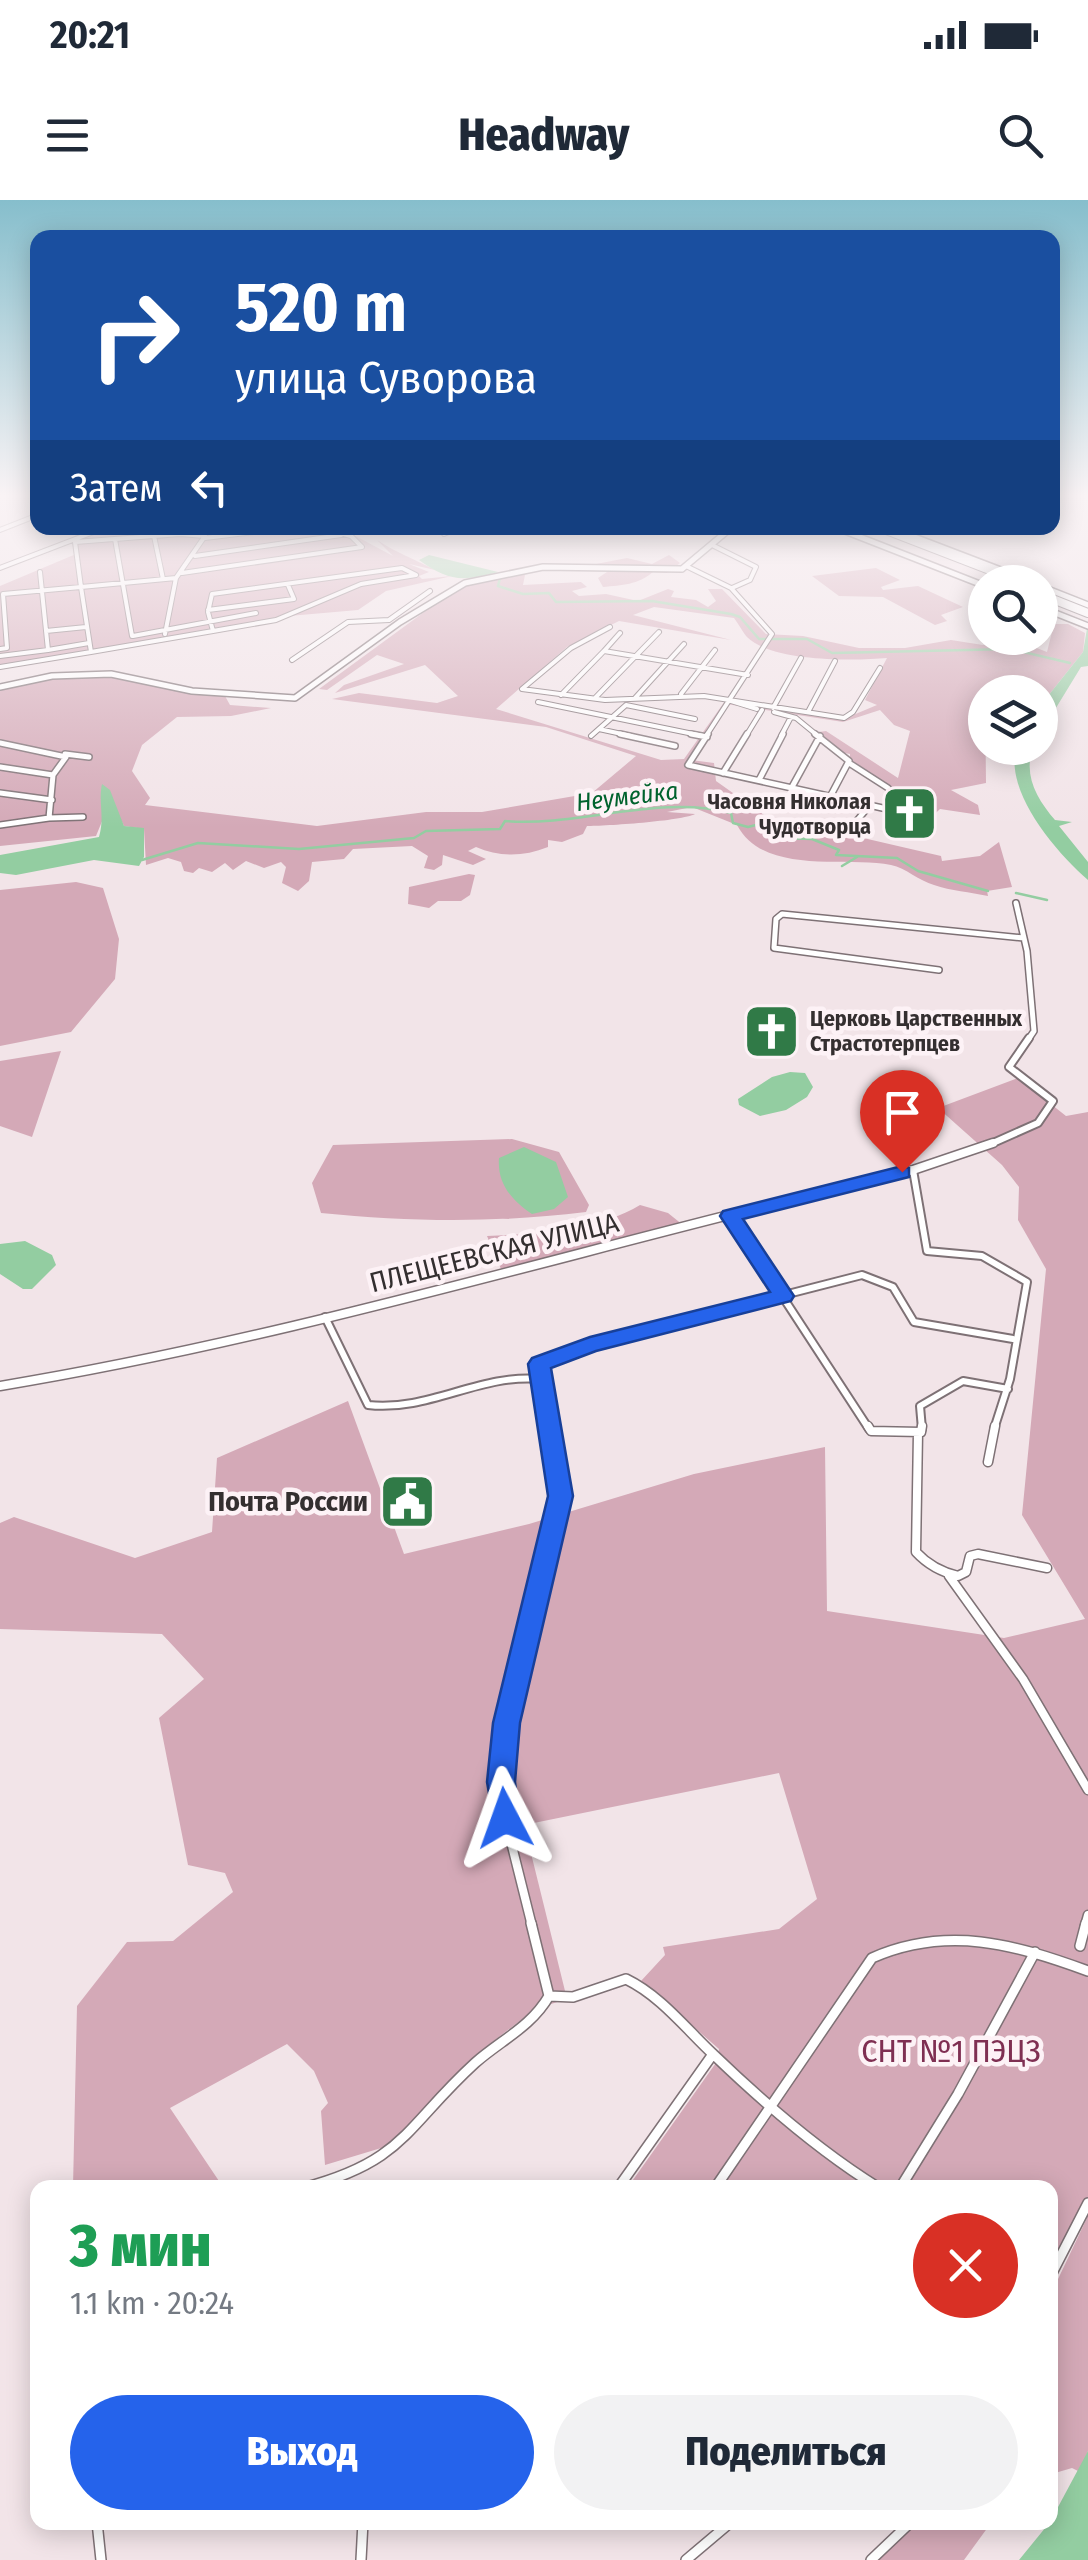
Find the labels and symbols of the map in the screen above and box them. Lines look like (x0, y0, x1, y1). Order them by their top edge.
water label: Неумейка (574, 776, 680, 818)
church icon: Часовня Николая Чудотворца (880, 784, 940, 844)
place label: Часовня Николая Чудотворца (708, 788, 871, 840)
church icon: Церковь Царственных Страстотерпцев (741, 1001, 801, 1061)
place label: Церковь Царственных Страстотерпцев (810, 1005, 1023, 1057)
pin (860, 1070, 945, 1173)
street label: ПЛЕЩЕЕВСКАЯ УЛИЦА (366, 1206, 622, 1299)
public building icon: Почта России (377, 1471, 437, 1531)
place label: Почта России (208, 1485, 368, 1518)
position arrow (453, 1766, 557, 1870)
park label: СНТ №1 ПЭЦЗ (861, 2032, 1041, 2070)

